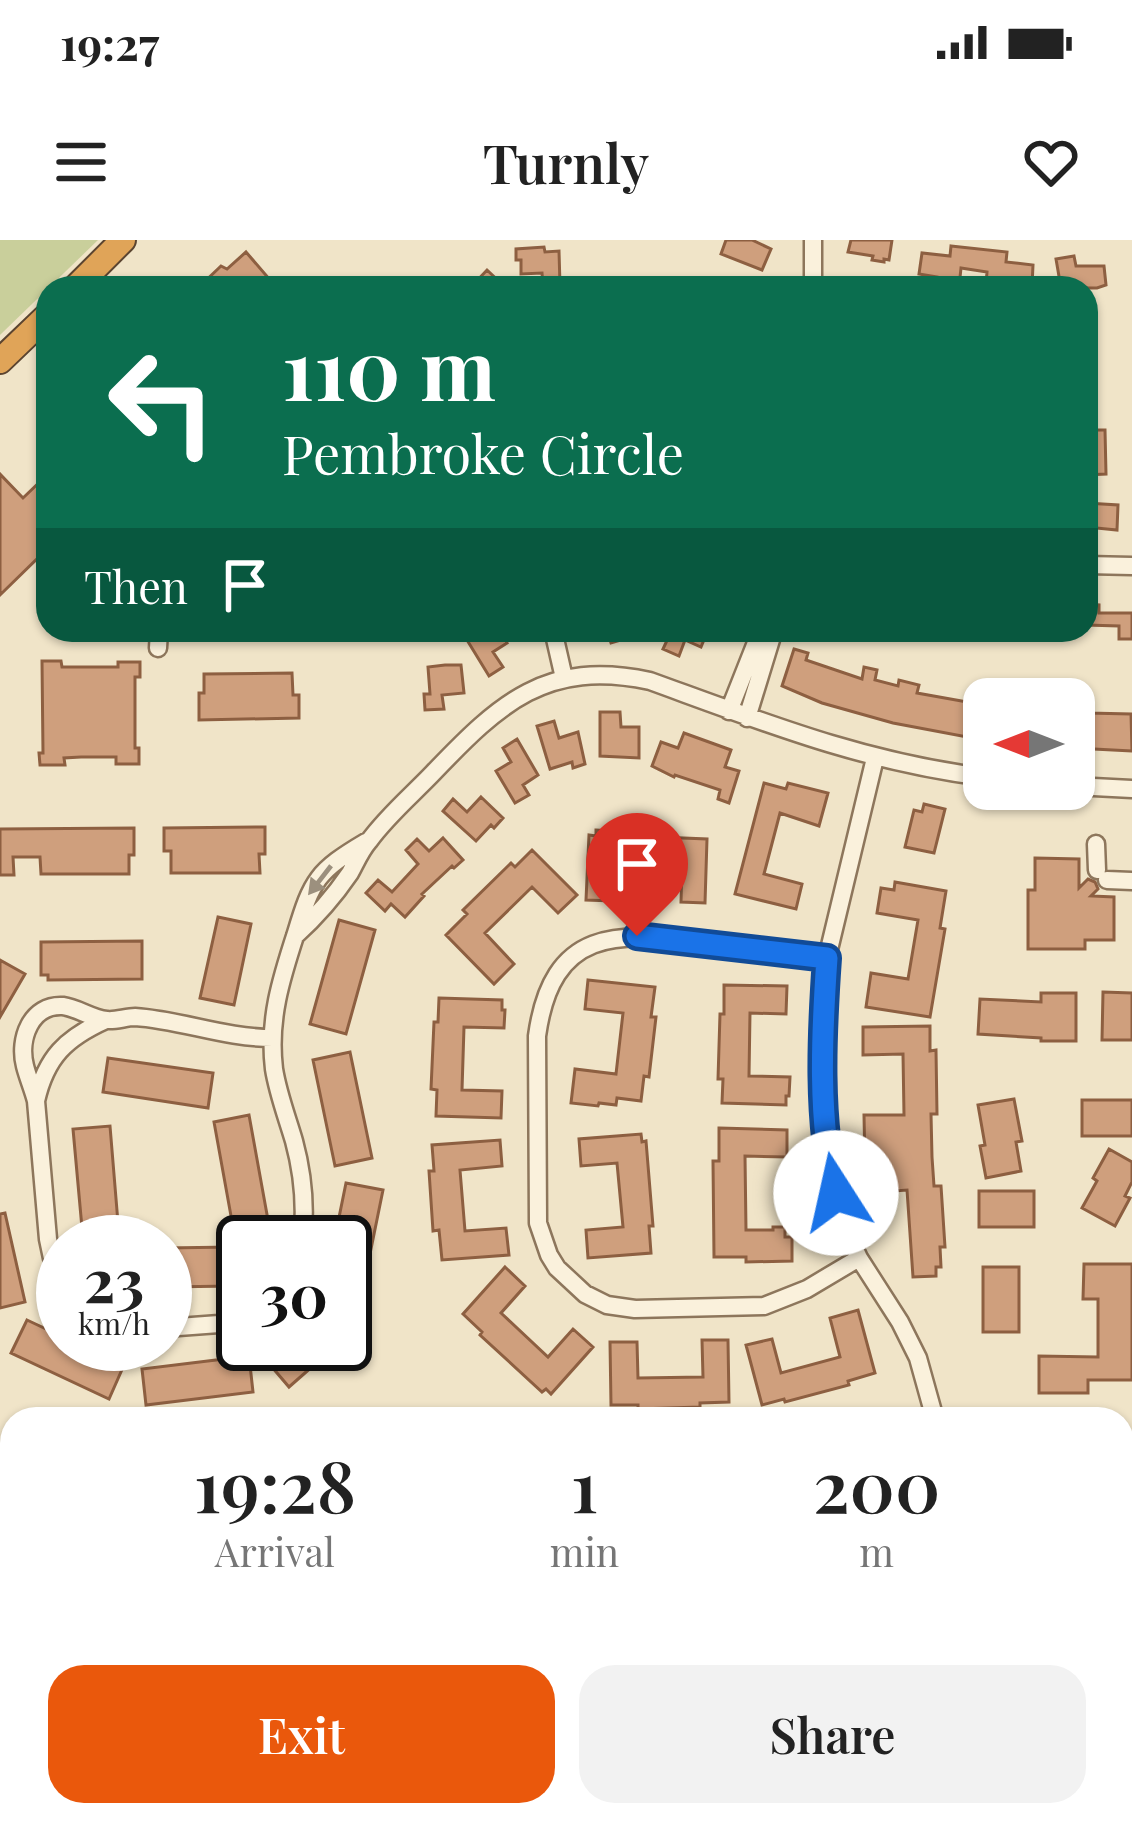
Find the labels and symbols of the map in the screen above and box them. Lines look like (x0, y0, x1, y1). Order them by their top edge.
north arrow (963, 678, 1095, 810)
pin (586, 813, 688, 936)
one-way arrow (308, 864, 332, 895)
position arrow (773, 1130, 899, 1256)
speed limit sign: 30 (216, 1215, 372, 1371)

